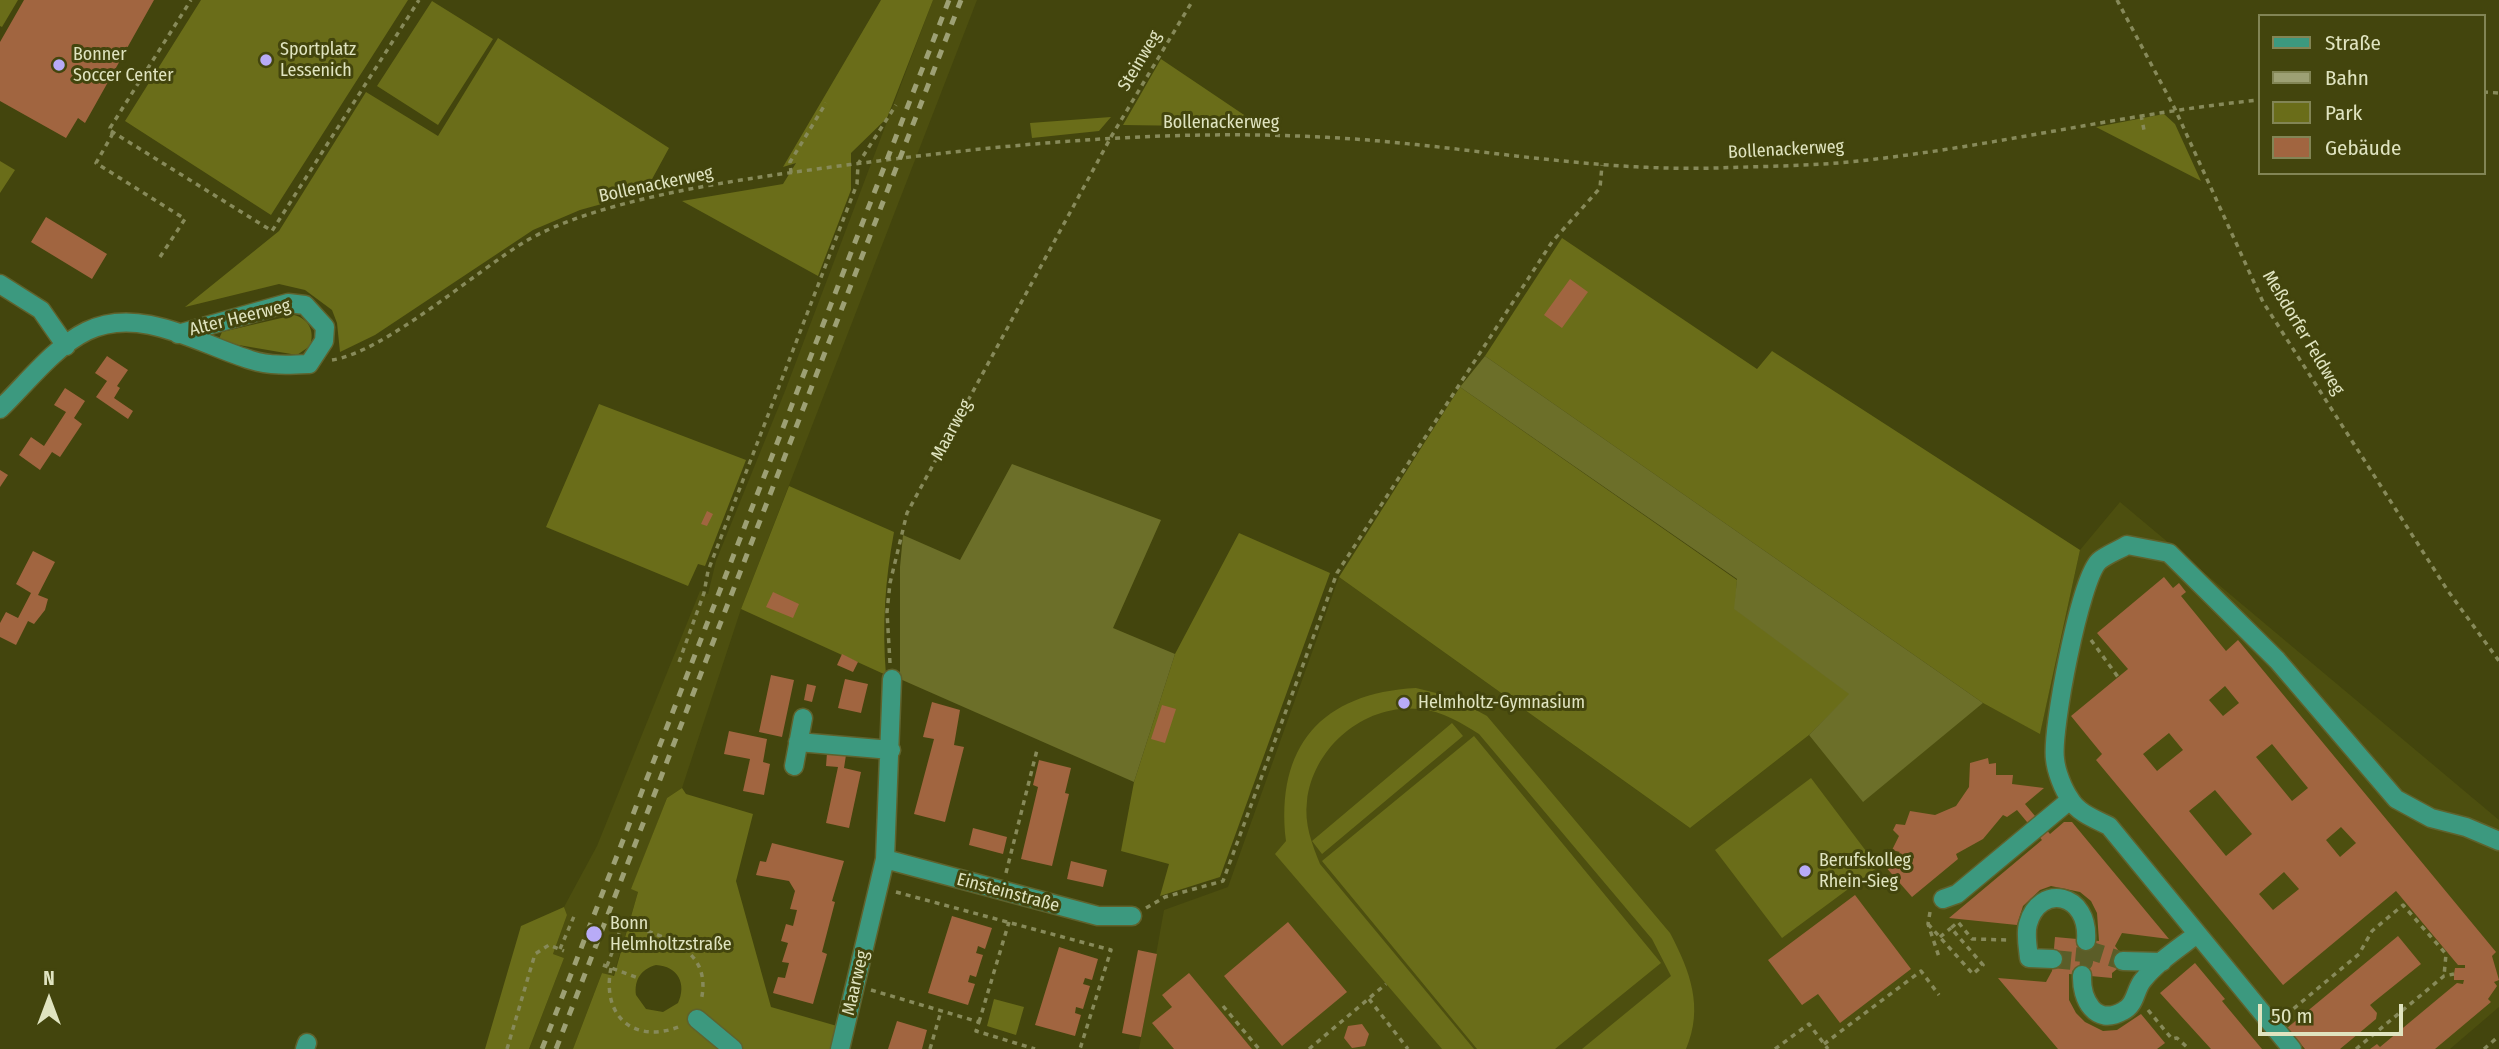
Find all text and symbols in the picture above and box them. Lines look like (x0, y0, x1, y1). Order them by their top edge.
legend (2258, 14, 2485, 175)
street label: Steinweg (1114, 27, 1166, 95)
text: Straße (2325, 30, 2381, 56)
place label: Sportplatz Lessenich (280, 39, 356, 82)
place label: Bonner Soccer Center (73, 44, 173, 86)
marker: Sportplatz Lessenich (258, 52, 274, 68)
marker: Bonner Soccer Center (51, 57, 67, 73)
text: Bahn (2325, 65, 2369, 91)
text: Park (2325, 100, 2362, 126)
street label: Bollenackerweg (1163, 112, 1279, 134)
text: Gebäude (2325, 135, 2401, 161)
street label: Bollenackerweg (1727, 136, 1845, 164)
street label: Bollenackerweg (597, 162, 715, 208)
street label: Meßdorfer Feldweg (2257, 267, 2349, 399)
street label: Alter Heerweg (187, 295, 293, 341)
street label: Maarweg (927, 396, 977, 464)
place label: Helmholtz-Gymnasium (1418, 692, 1585, 714)
marker: Helmholtz-Gymnasium (1396, 695, 1412, 711)
place label: Berufskolleg Rhein-Sieg (1819, 850, 1911, 892)
marker: Berufskolleg Rhein-Sieg (1797, 863, 1813, 879)
street label: Einsteinstraße (954, 869, 1062, 917)
place label: Bonn Helmholtzstraße (610, 913, 732, 956)
marker: Bonn Helmholtzstraße (584, 924, 604, 944)
street label: Maarweg (838, 949, 874, 1017)
north arrow (14, 965, 84, 1035)
text: N (43, 967, 55, 990)
scale bar (2261, 990, 2406, 1034)
text: 50 m (2271, 1003, 2313, 1029)

